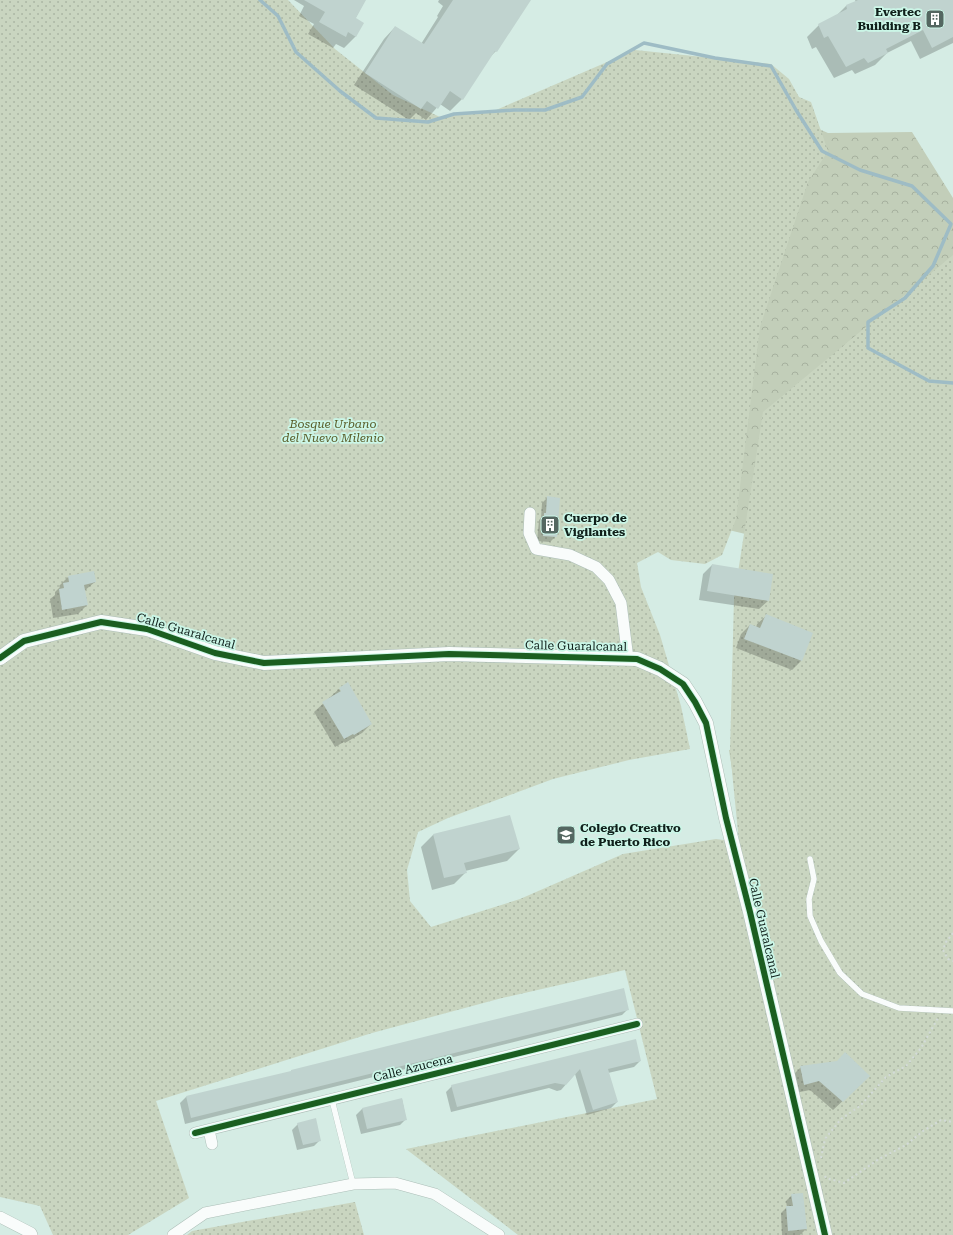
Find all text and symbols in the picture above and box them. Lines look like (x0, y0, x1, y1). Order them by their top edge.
place label: Evertec Building B (857, 5, 921, 33)
building icon: Evertec Building B (924, 8, 946, 30)
park label: Bosque Urbano del Nuevo Milenio (282, 417, 384, 445)
place label: Cuerpo de Vigilantes (564, 511, 627, 539)
building icon: Cuerpo de Vigilantes (539, 514, 561, 536)
street label: Calle Guaralcanal (135, 610, 237, 652)
street label: Calle Guaralcanal (525, 638, 627, 654)
place label: Colegio Creativo de Puerto Rico (580, 821, 681, 849)
school or university icon: Colegio Creativo de Puerto Rico (555, 824, 577, 846)
street label: Calle Guaralcanal (746, 877, 782, 980)
street label: Calle Azucena (372, 1051, 455, 1085)

